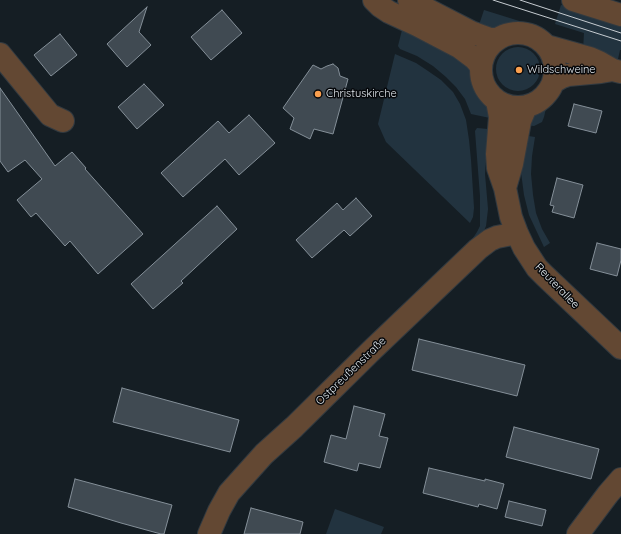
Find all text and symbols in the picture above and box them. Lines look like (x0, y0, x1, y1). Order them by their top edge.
place label: Wildschweine (527, 63, 596, 77)
marker: Wildschweine (514, 65, 524, 75)
place label: Christuskirche (326, 87, 397, 101)
marker: Christuskirche (313, 89, 323, 99)
street label: Reuterallee (532, 261, 582, 311)
street label: Ostpreußenstraße (313, 334, 389, 408)

